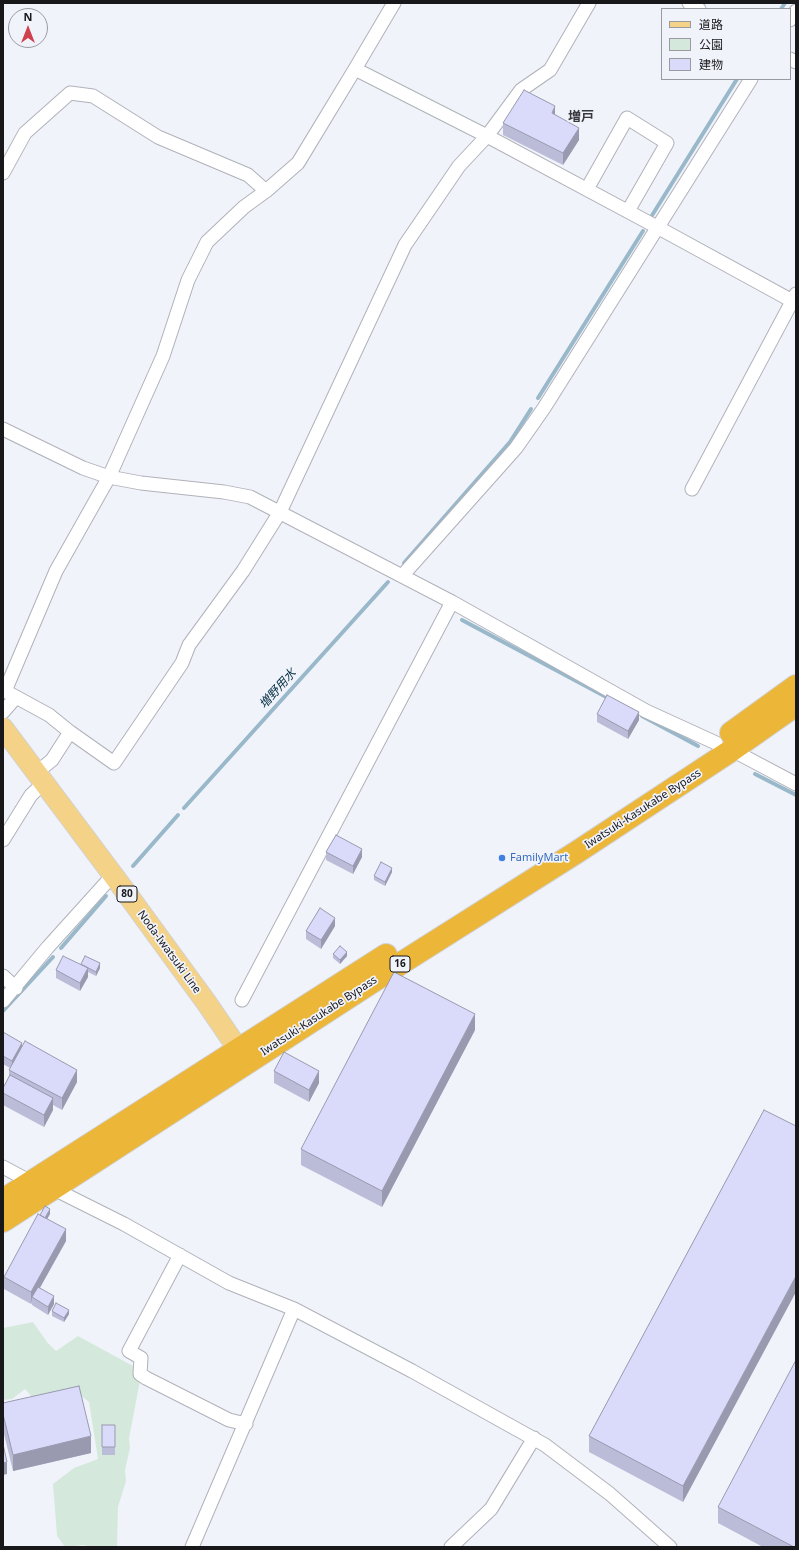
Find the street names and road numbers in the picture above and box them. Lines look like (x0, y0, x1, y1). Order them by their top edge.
street label: Iwatsuki-Kasukabe Bypass (582, 766, 704, 852)
road number: 80 (117, 886, 137, 902)
street label: Noda-Iwatsuki Line (134, 908, 204, 996)
road number: 16 (390, 956, 410, 972)
street label: Iwatsuki-Kasukabe Bypass (258, 973, 380, 1059)

